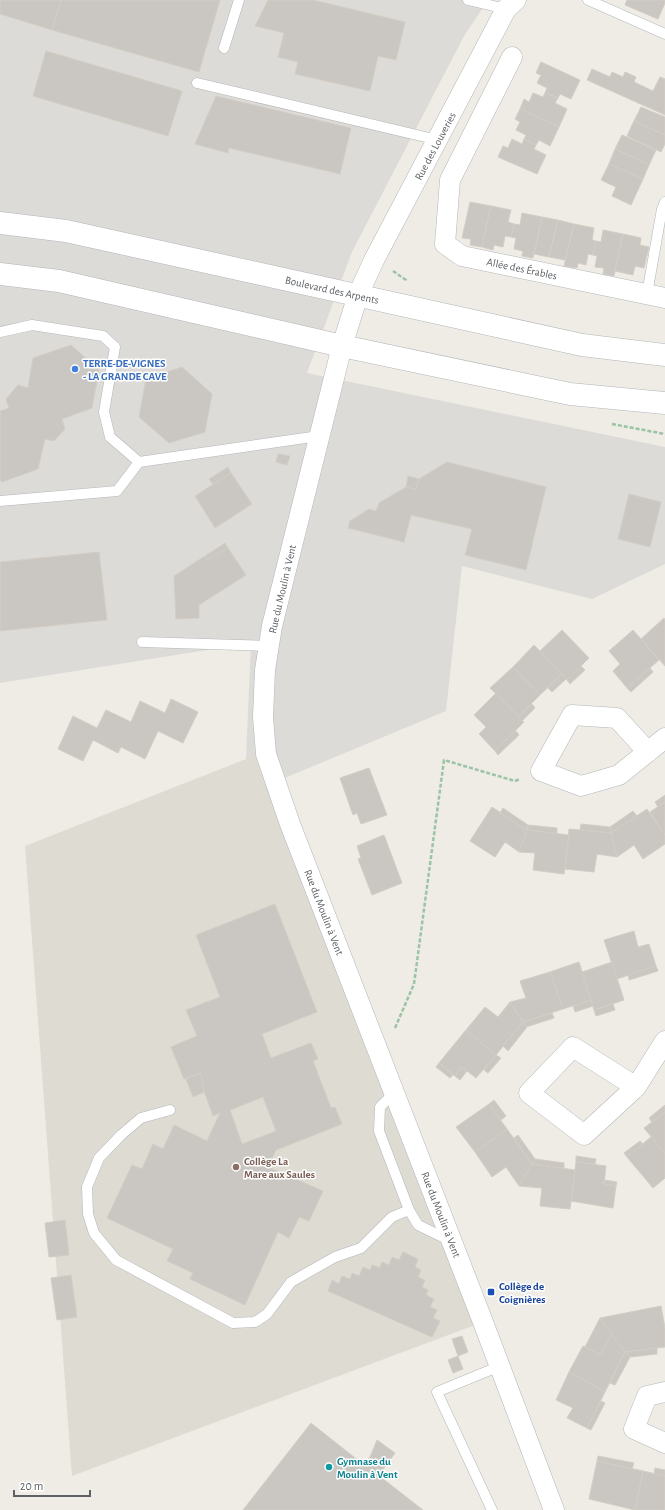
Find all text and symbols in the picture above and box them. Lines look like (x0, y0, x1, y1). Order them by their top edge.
street label: Rue des Louveries (413, 110, 458, 182)
street label: Allée des Érables (486, 256, 558, 282)
street label: Boulevard des Arpents (284, 275, 380, 306)
place label: TERRE-DE-VIGNES - LA GRANDE CAVE (83, 358, 167, 382)
marker: TERRE-DE-VIGNES - LA GRANDE CAVE (70, 364, 80, 374)
street label: Rue du Moulin à Vent (267, 543, 298, 635)
street label: Rue du Moulin à Vent (302, 868, 345, 957)
place label: Collège La Mare aux Saules (244, 1156, 315, 1180)
marker: Collège La Mare aux Saules (231, 1162, 241, 1172)
street label: Rue du Moulin à Vent (419, 1170, 463, 1259)
place label: Collège de Coignières (499, 1281, 545, 1305)
marker: Collège de Coignières (486, 1287, 496, 1297)
place label: Gymnase du Moulin à Vent (337, 1456, 398, 1480)
marker: Gymnase du Moulin à Vent (324, 1462, 334, 1472)
scale bar (14, 1472, 90, 1498)
text: 20 m (20, 1480, 43, 1492)

